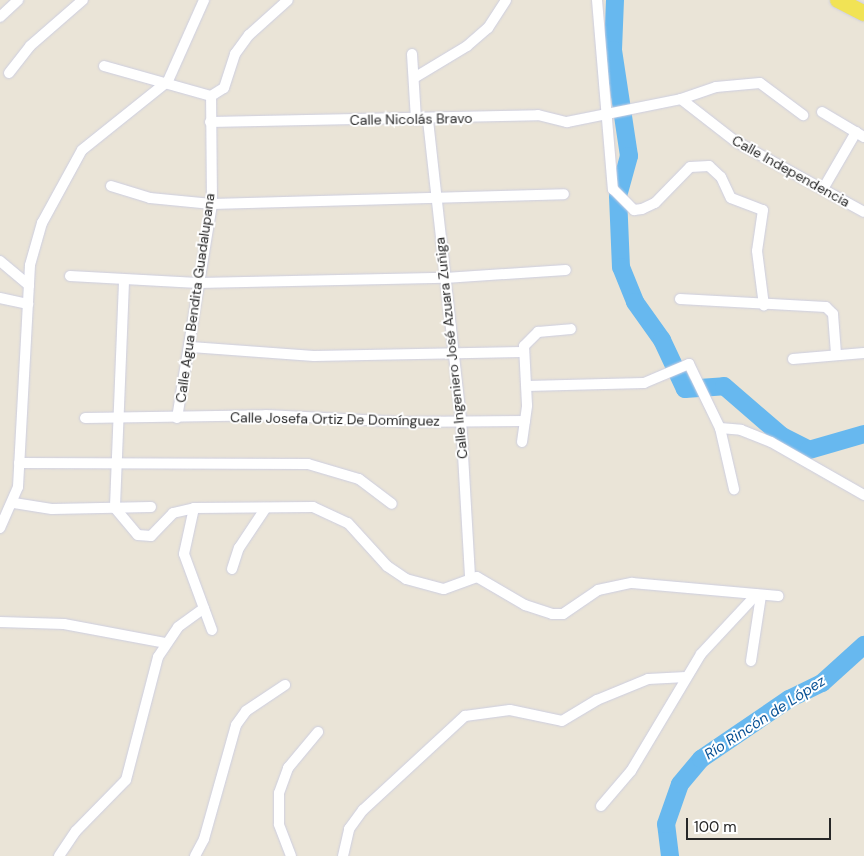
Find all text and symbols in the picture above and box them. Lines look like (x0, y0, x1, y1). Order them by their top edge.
street label: Calle Nicolás Bravo (350, 110, 472, 128)
street label: Calle Independencia (729, 132, 853, 210)
street label: Calle Agua Bendita Guadalupana (172, 192, 218, 404)
street label: Calle Ingeniero José Azuara Zuñiga (431, 236, 471, 460)
street label: Calle Josefa Ortiz De Domínguez (230, 409, 440, 429)
water label: Río Rincón de López (701, 672, 829, 764)
scale bar (689, 808, 834, 840)
text: 100 m (694, 817, 737, 837)

